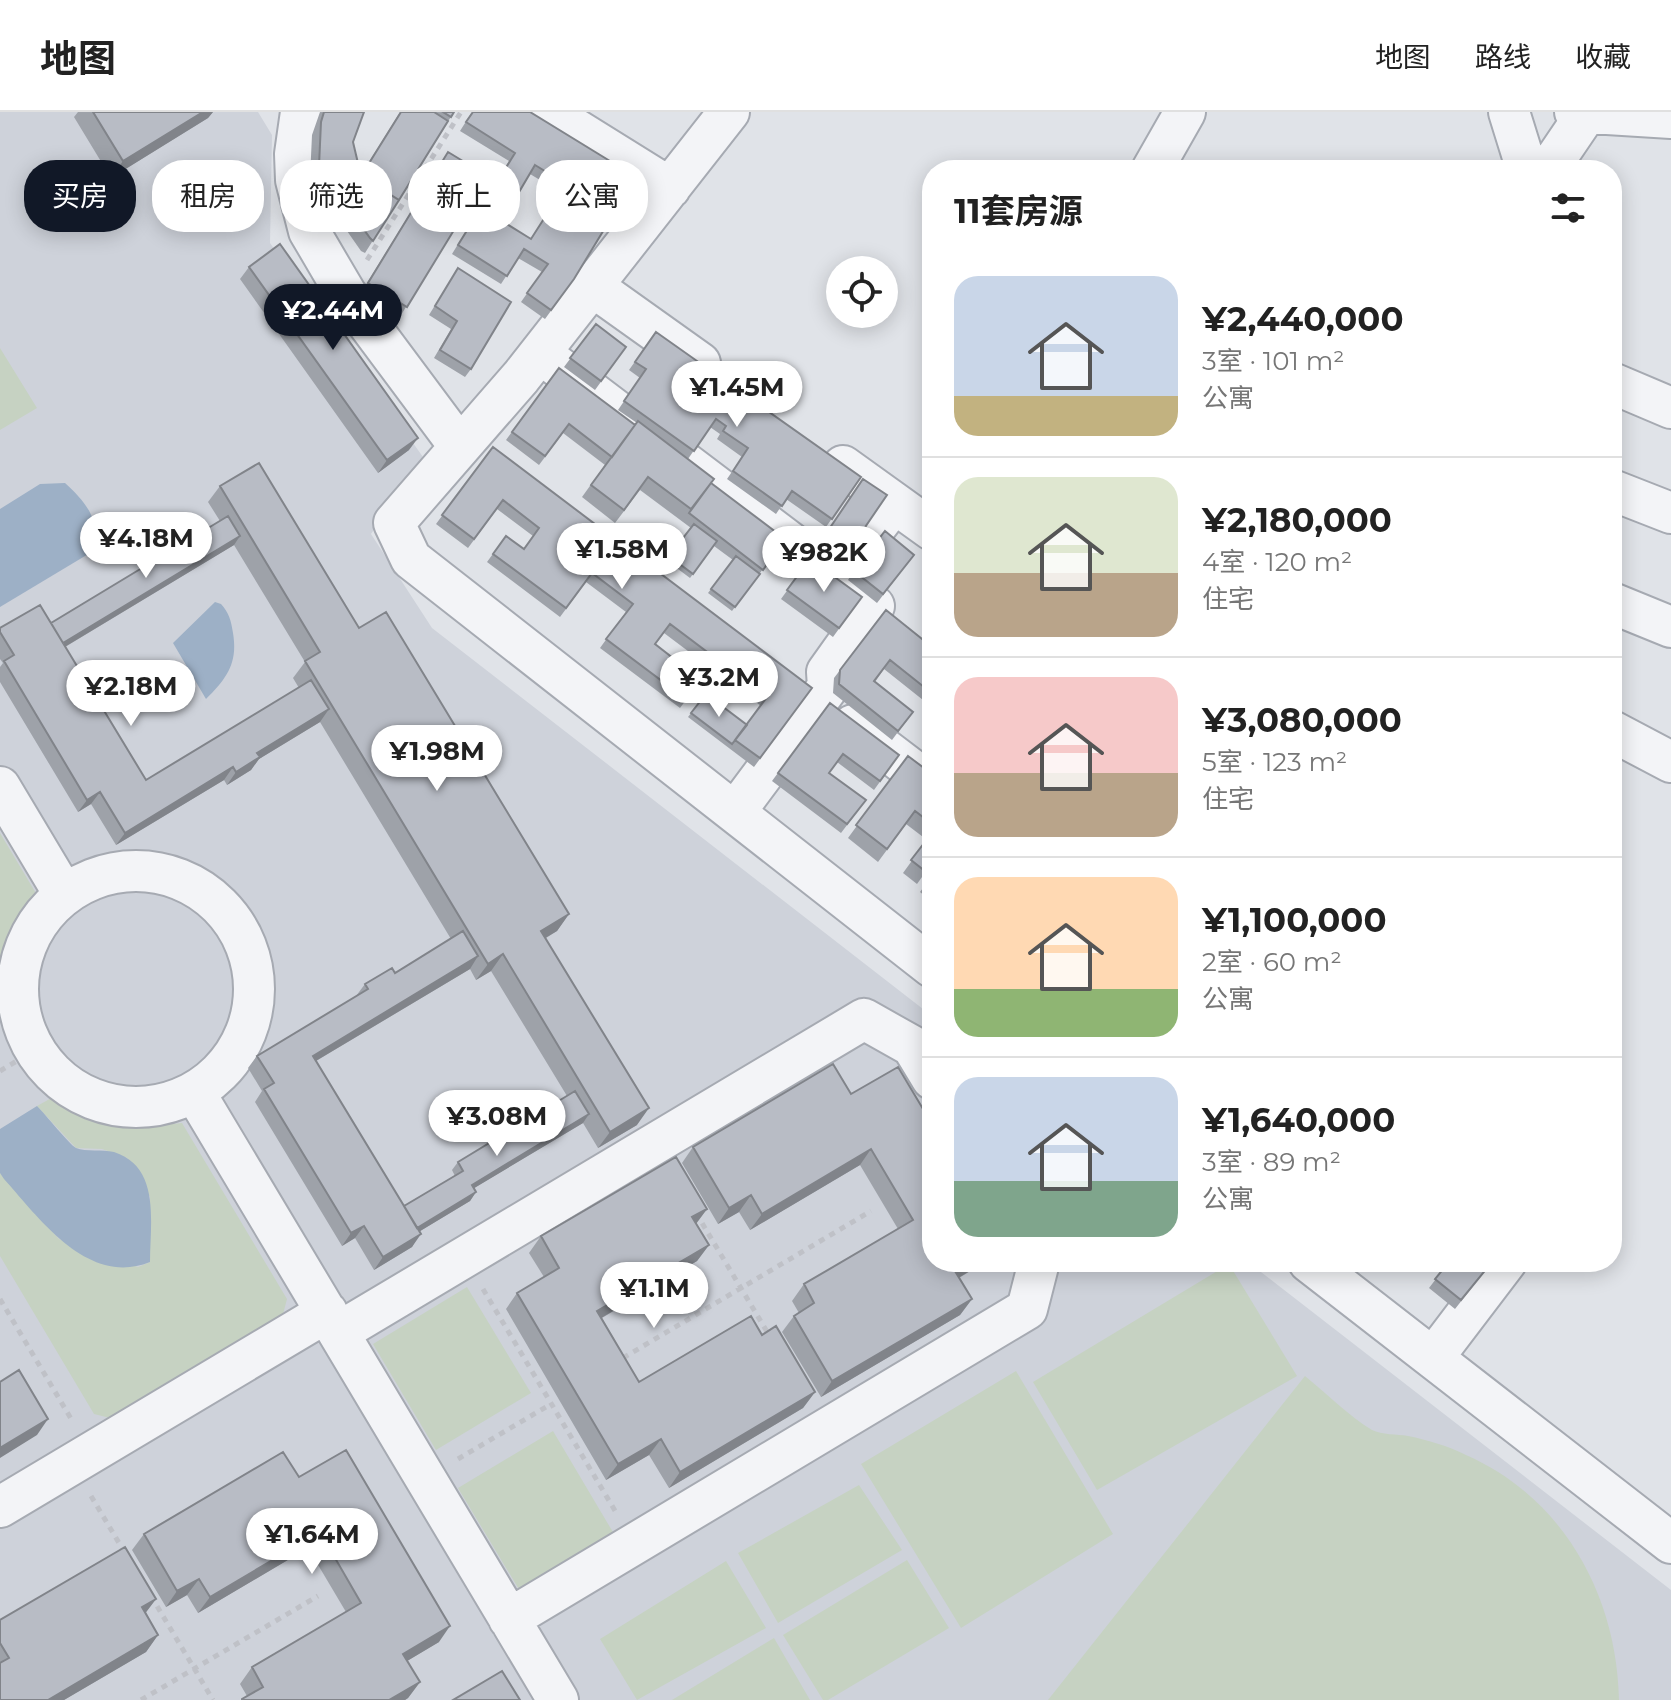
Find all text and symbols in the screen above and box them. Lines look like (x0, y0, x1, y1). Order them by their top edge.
text: 地图 (40, 35, 116, 82)
text: 地图 (1375, 40, 1431, 74)
text: 路线 (1475, 40, 1531, 74)
text: 收藏 (1575, 40, 1631, 74)
chip: 买房 (24, 160, 136, 232)
chip: 租房 (152, 160, 264, 232)
chip: 筛选 (280, 160, 392, 232)
chip: 新上 (408, 160, 520, 232)
chip: 公寓 (536, 160, 648, 232)
icon: filters (1546, 186, 1590, 230)
text: 11套房源 (954, 190, 1083, 232)
map controls (826, 256, 898, 328)
button: locate (826, 256, 898, 328)
pin: ¥2.44M (268, 284, 398, 352)
text: ¥2.44M (282, 294, 384, 326)
text: ¥2,440,000 (1202, 298, 1404, 340)
icon: home (1018, 308, 1114, 404)
text: 3室 · 101 m² (1202, 345, 1344, 377)
pin: ¥1.45M (672, 361, 802, 429)
text: ¥1.45M (689, 371, 785, 403)
text: 公寓 (1202, 382, 1254, 414)
text: ¥2,180,000 (1202, 499, 1392, 541)
icon: home (1018, 509, 1114, 605)
pin: ¥4.18M (81, 512, 211, 580)
text: ¥4.18M (98, 522, 194, 554)
pin: ¥1.58M (557, 523, 687, 591)
pin: ¥982K (768, 526, 880, 594)
text: ¥1.58M (575, 533, 669, 565)
text: ¥982K (780, 536, 868, 568)
text: 4室 · 120 m² (1202, 546, 1352, 578)
text: 住宅 (1202, 583, 1254, 615)
pin: ¥3.2M (663, 651, 775, 719)
pin: ¥2.18M (66, 660, 196, 728)
text: ¥3.2M (678, 661, 760, 693)
text: ¥2.18M (84, 670, 178, 702)
text: ¥3,080,000 (1202, 699, 1402, 741)
icon: home (1018, 709, 1114, 805)
pin: ¥1.98M (372, 725, 502, 793)
text: ¥1.98M (389, 735, 485, 767)
text: 5室 · 123 m² (1202, 746, 1347, 778)
text: 住宅 (1202, 783, 1254, 815)
text: ¥1,100,000 (1202, 899, 1387, 941)
icon: home (1018, 909, 1114, 1005)
text: 2室 · 60 m² (1202, 946, 1342, 978)
text: 公寓 (1202, 983, 1254, 1015)
pin: ¥3.08M (432, 1090, 562, 1158)
text: ¥1,640,000 (1202, 1099, 1395, 1141)
text: ¥3.08M (447, 1100, 547, 1132)
icon: home (1018, 1109, 1114, 1205)
text: 3室 · 89 m² (1202, 1146, 1341, 1178)
text: 公寓 (1202, 1183, 1254, 1215)
pin: ¥1.1M (598, 1262, 710, 1330)
text: ¥1.1M (618, 1272, 690, 1304)
pin: ¥1.64M (247, 1508, 377, 1576)
text: ¥1.64M (264, 1518, 360, 1550)

